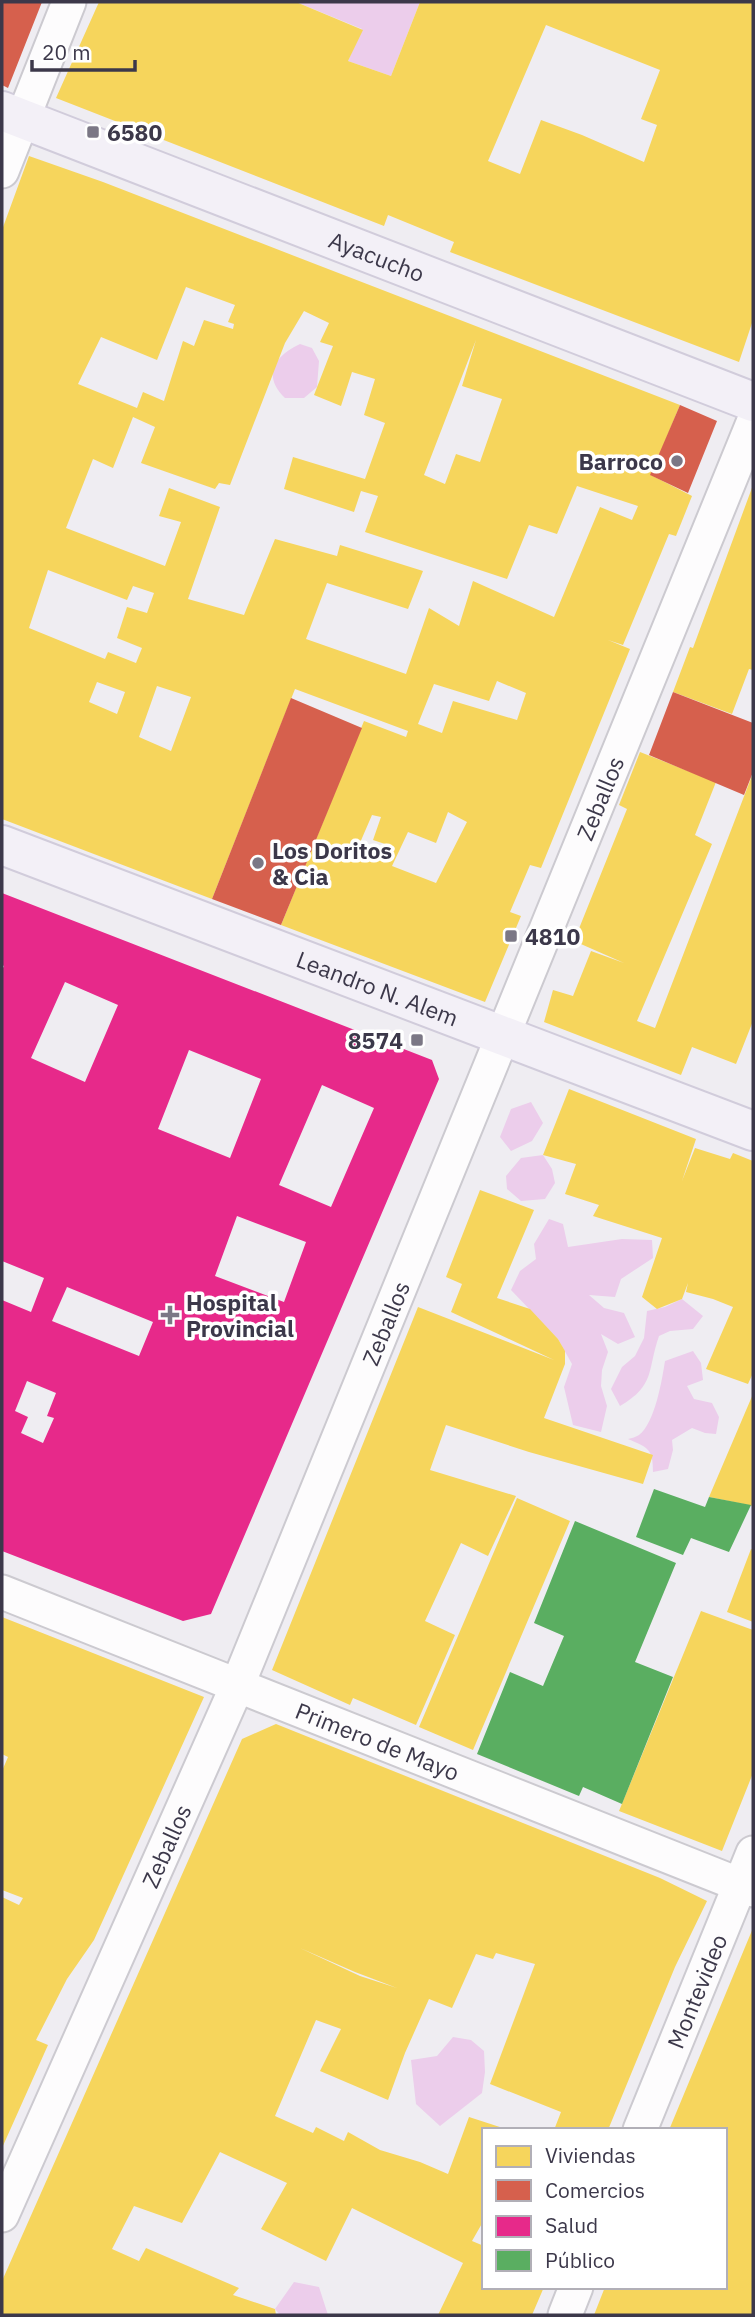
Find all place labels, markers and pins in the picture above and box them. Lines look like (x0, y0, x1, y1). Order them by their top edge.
place label: 6580 (107, 117, 162, 147)
marker: 6580 (85, 124, 101, 140)
place label: Barroco (578, 446, 663, 476)
marker: Barroco (669, 453, 685, 469)
place label: Los Doritos & Cia (272, 835, 392, 891)
marker: Los Doritos & Cia (250, 855, 266, 871)
place label: 4810 (525, 921, 580, 951)
marker: 4810 (503, 928, 519, 944)
place label: 8574 (348, 1025, 403, 1055)
marker: 8574 (409, 1032, 425, 1048)
place label: Hospital Provincial (186, 1287, 294, 1343)
marker: Hospital Provincial (160, 1305, 180, 1325)

